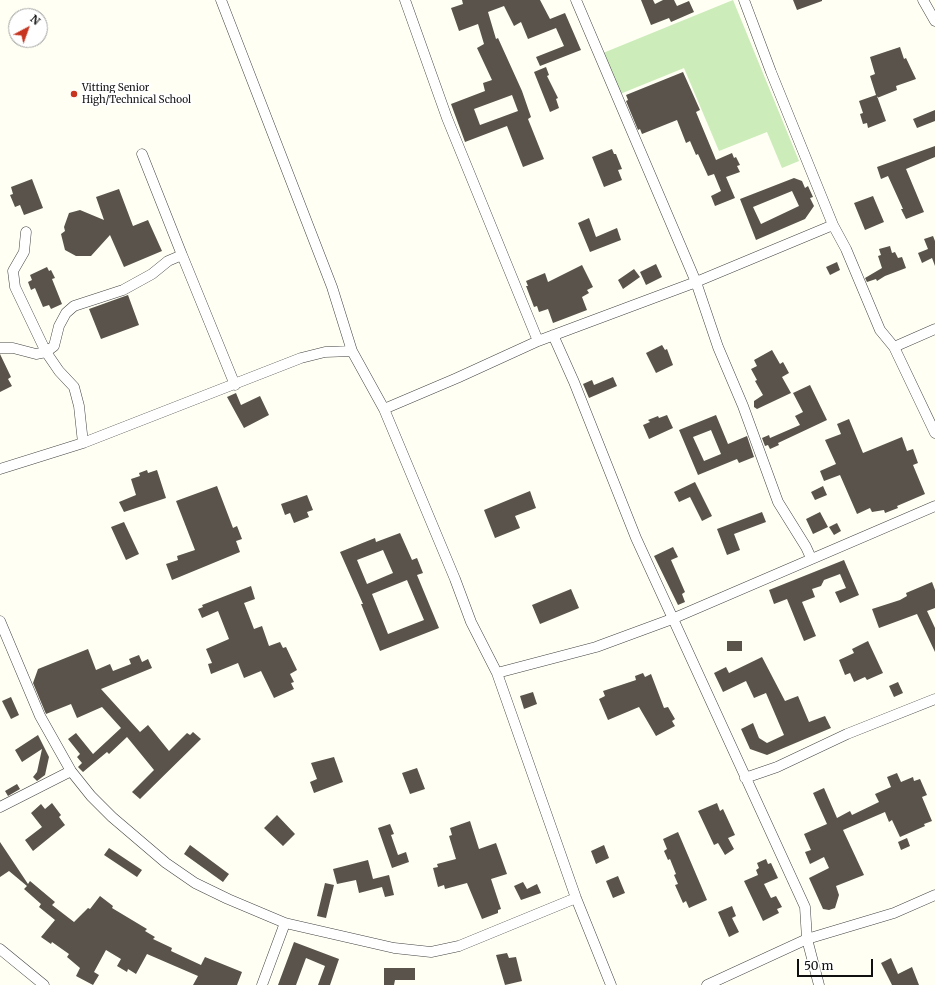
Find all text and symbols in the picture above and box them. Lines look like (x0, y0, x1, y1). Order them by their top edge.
north arrow (8, 8, 48, 48)
text: N (27, 12, 43, 28)
place label: Vitting Senior High/Technical School (82, 82, 191, 106)
marker: Vitting Senior High/Technical School (69, 89, 79, 99)
scale bar (799, 951, 875, 977)
text: 50 m (804, 958, 833, 973)

